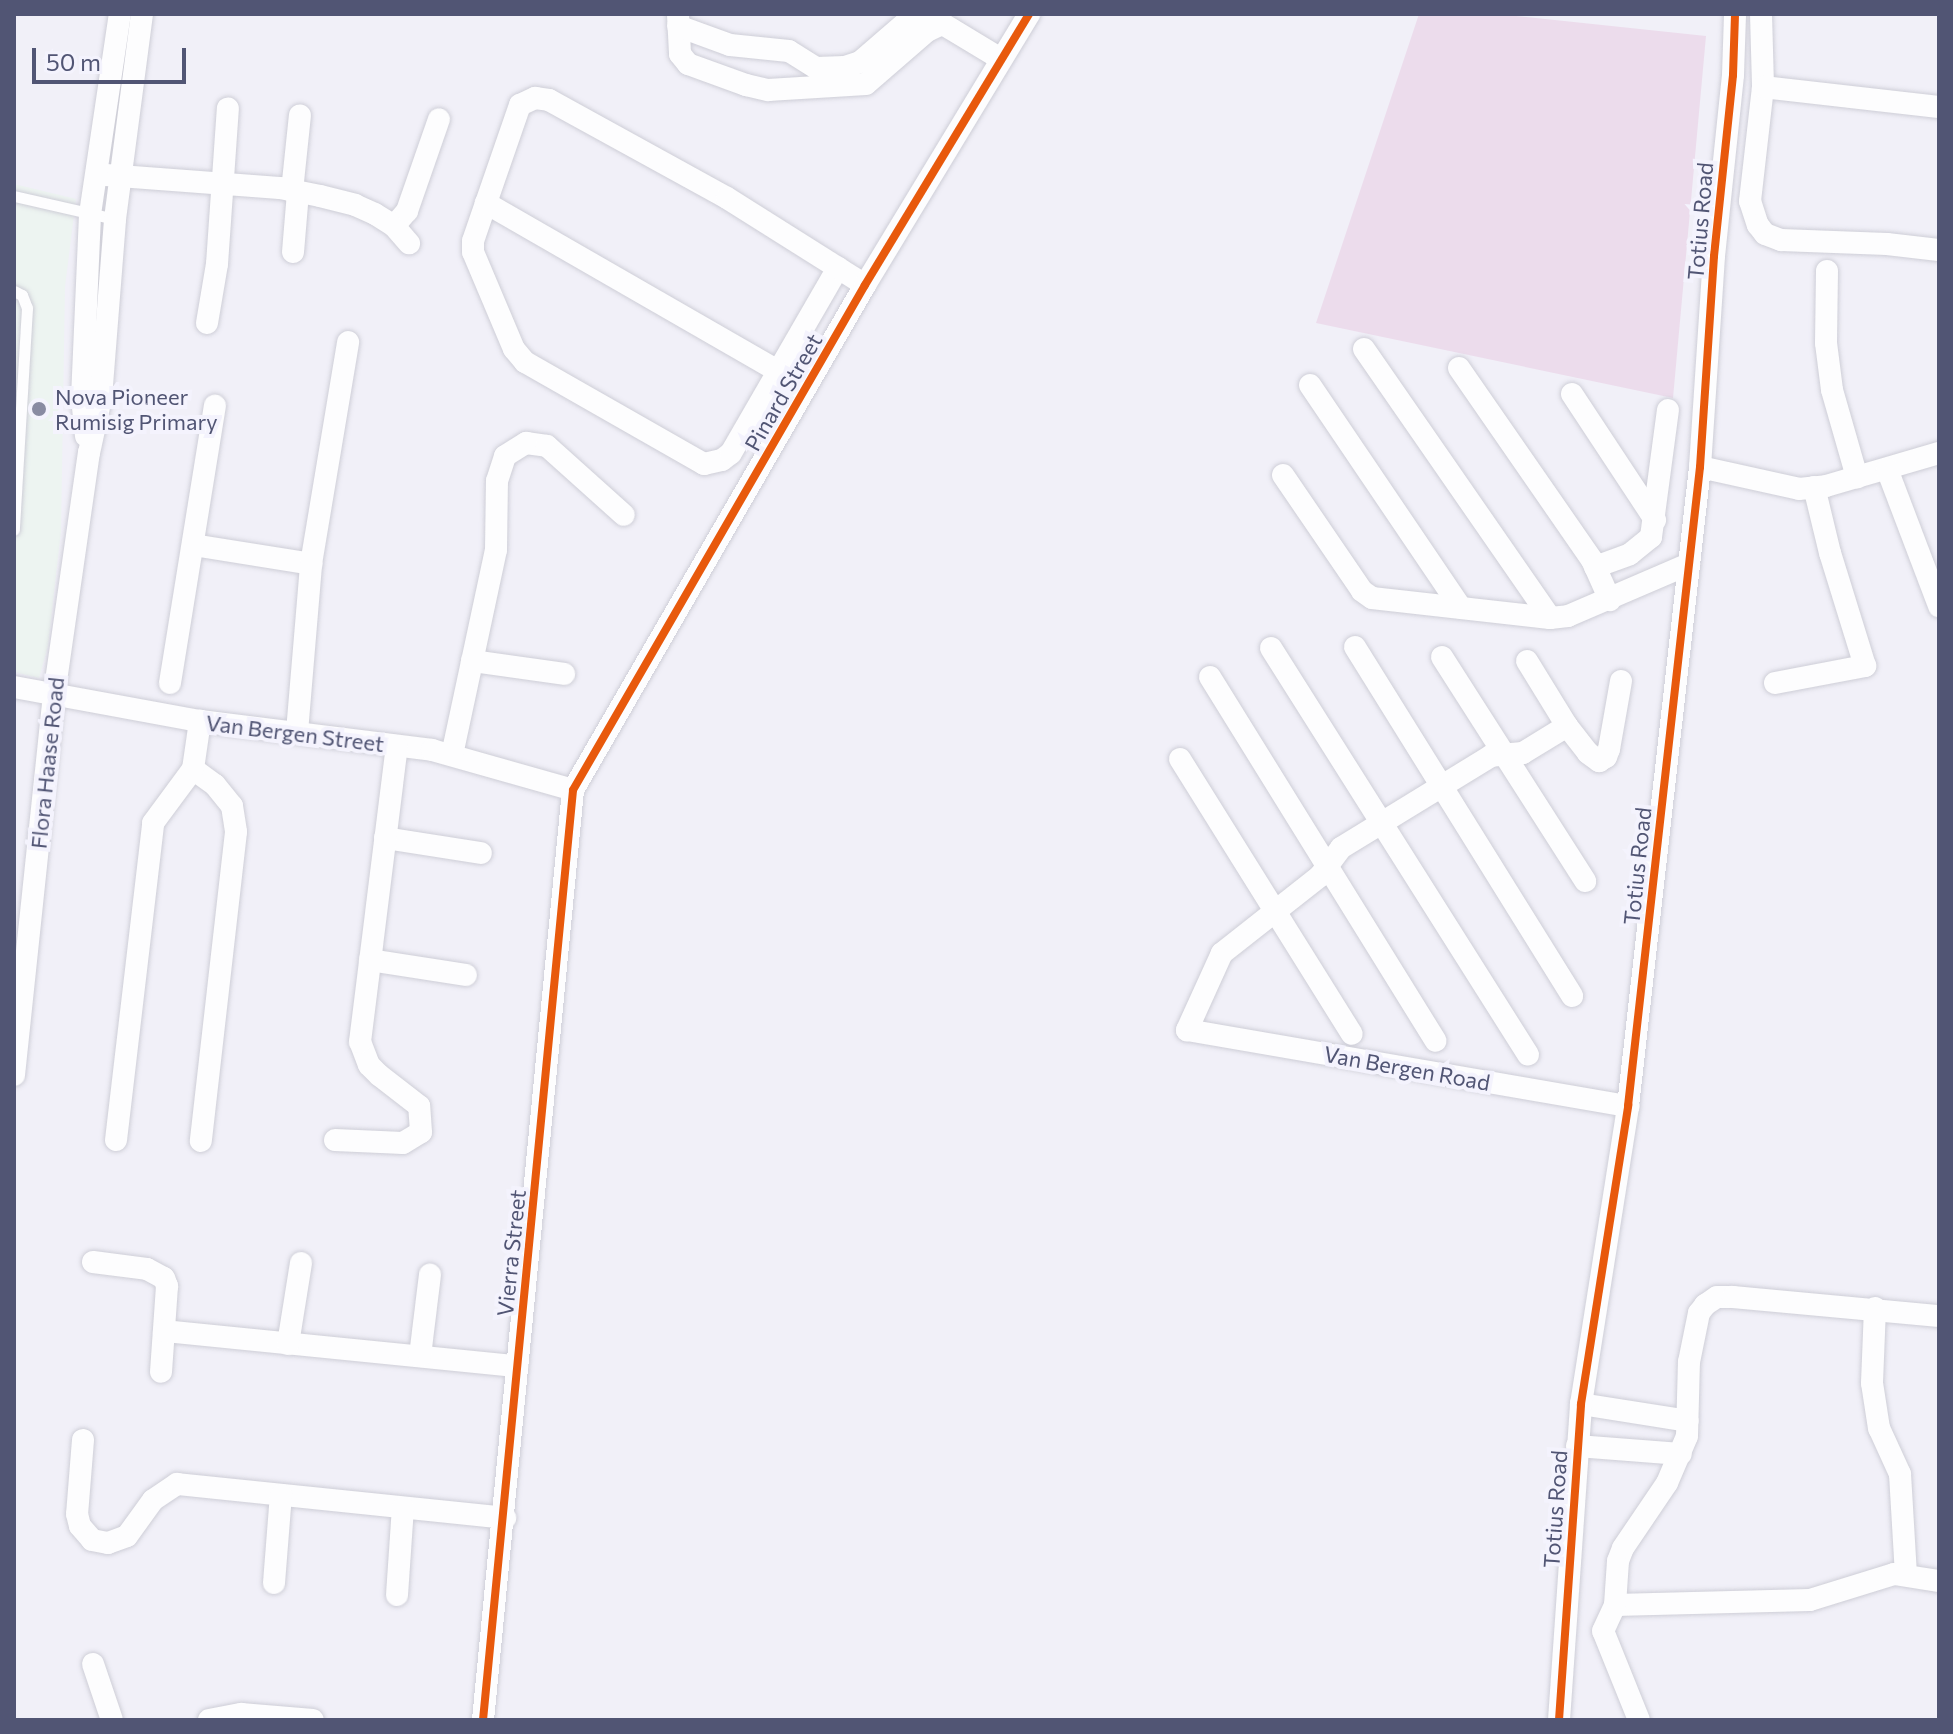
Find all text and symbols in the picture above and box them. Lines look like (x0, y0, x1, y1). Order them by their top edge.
scale bar (36, 32, 190, 82)
text: 50 m (46, 47, 101, 76)
street label: Totius Road (1682, 161, 1718, 281)
street label: Pinard Street (739, 329, 827, 455)
place label: Nova Pioneer Rumisig Primary (55, 383, 218, 434)
marker: Nova Pioneer Rumisig Primary (30, 400, 48, 418)
street label: Flora Haase Road (25, 676, 69, 850)
street label: Van Bergen Street (204, 709, 386, 757)
street label: Totius Road (1618, 806, 1656, 926)
street label: Van Bergen Road (1322, 1040, 1492, 1096)
street label: Vierra Street (491, 1188, 531, 1318)
street label: Totius Road (1538, 1449, 1572, 1569)

